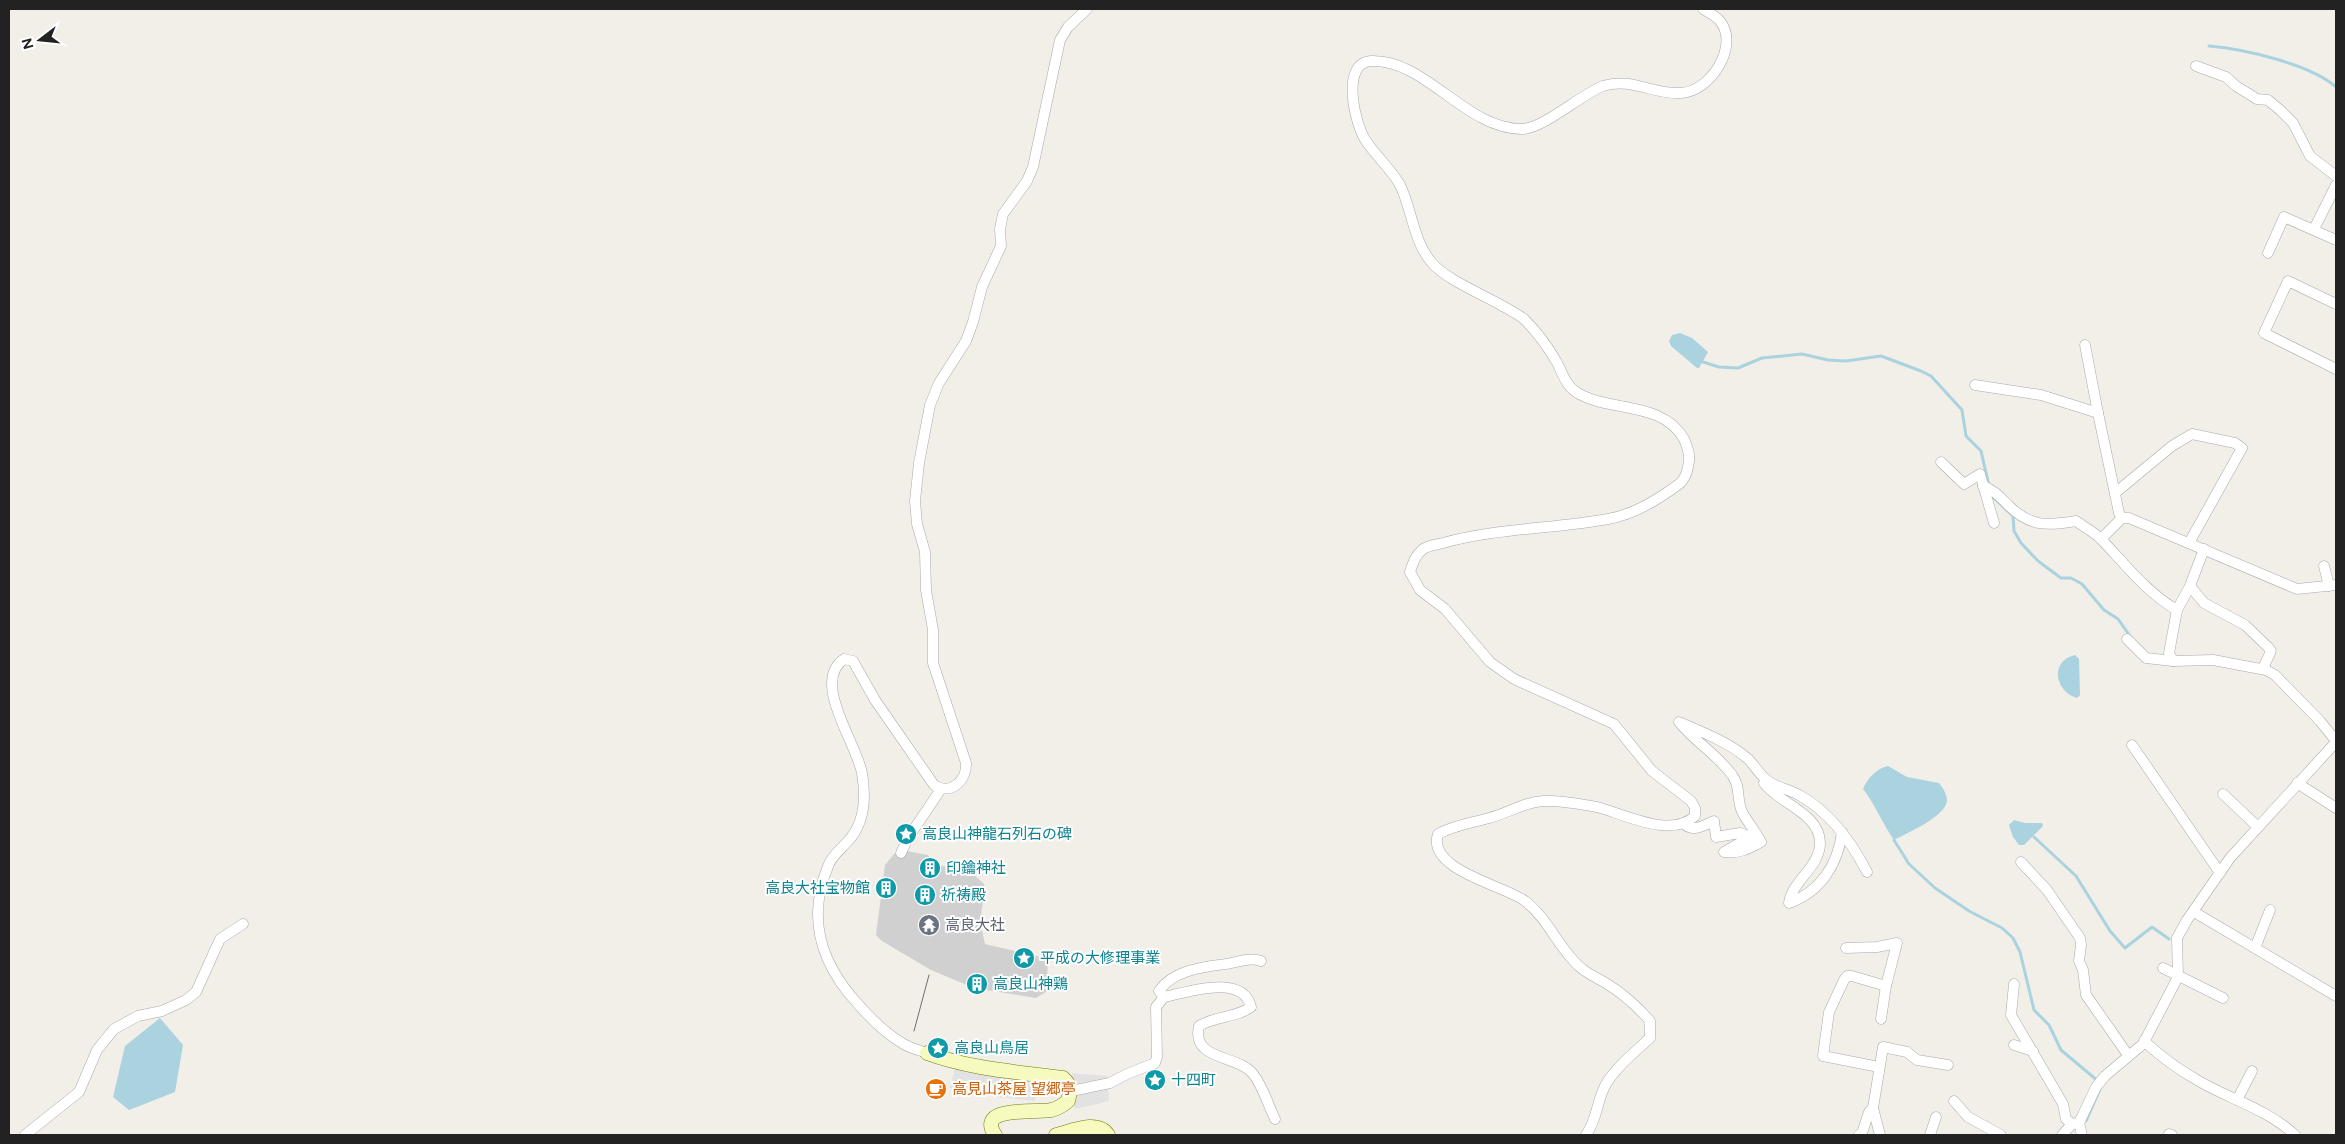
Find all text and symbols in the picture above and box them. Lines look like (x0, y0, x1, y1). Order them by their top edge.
north arrow (15, 15, 65, 65)
text: N (18, 36, 38, 51)
place icon: 高良山神龍石列石の碑 (894, 822, 918, 846)
place label: 高良山神龍石列石の碑 (922, 825, 1072, 843)
building icon: 印鑰神社 (918, 856, 942, 880)
place label: 印鑰神社 (946, 859, 1006, 877)
building icon: 高良大社宝物館 (874, 876, 898, 900)
place label: 高良大社宝物館 (765, 879, 870, 897)
building icon: 祈祷殿 (913, 883, 937, 907)
place label: 祈祷殿 (941, 886, 986, 904)
temple icon: 高良大社 (917, 913, 941, 937)
place label: 高良大社 (945, 916, 1005, 934)
place icon: 平成の大修理事業 (1012, 946, 1036, 970)
place label: 平成の大修理事業 (1040, 949, 1160, 967)
building icon: 高良山神鶏 (965, 972, 989, 996)
place label: 高良山神鶏 (993, 975, 1068, 993)
place icon: 高良山鳥居 (926, 1036, 950, 1060)
place label: 高良山鳥居 (954, 1039, 1029, 1057)
place icon: 十四町 (1143, 1068, 1167, 1092)
place label: 十四町 (1171, 1071, 1216, 1089)
cafe icon: 高見山茶屋 望郷亭 (924, 1077, 948, 1101)
place label: 高見山茶屋 望郷亭 (952, 1080, 1076, 1098)

